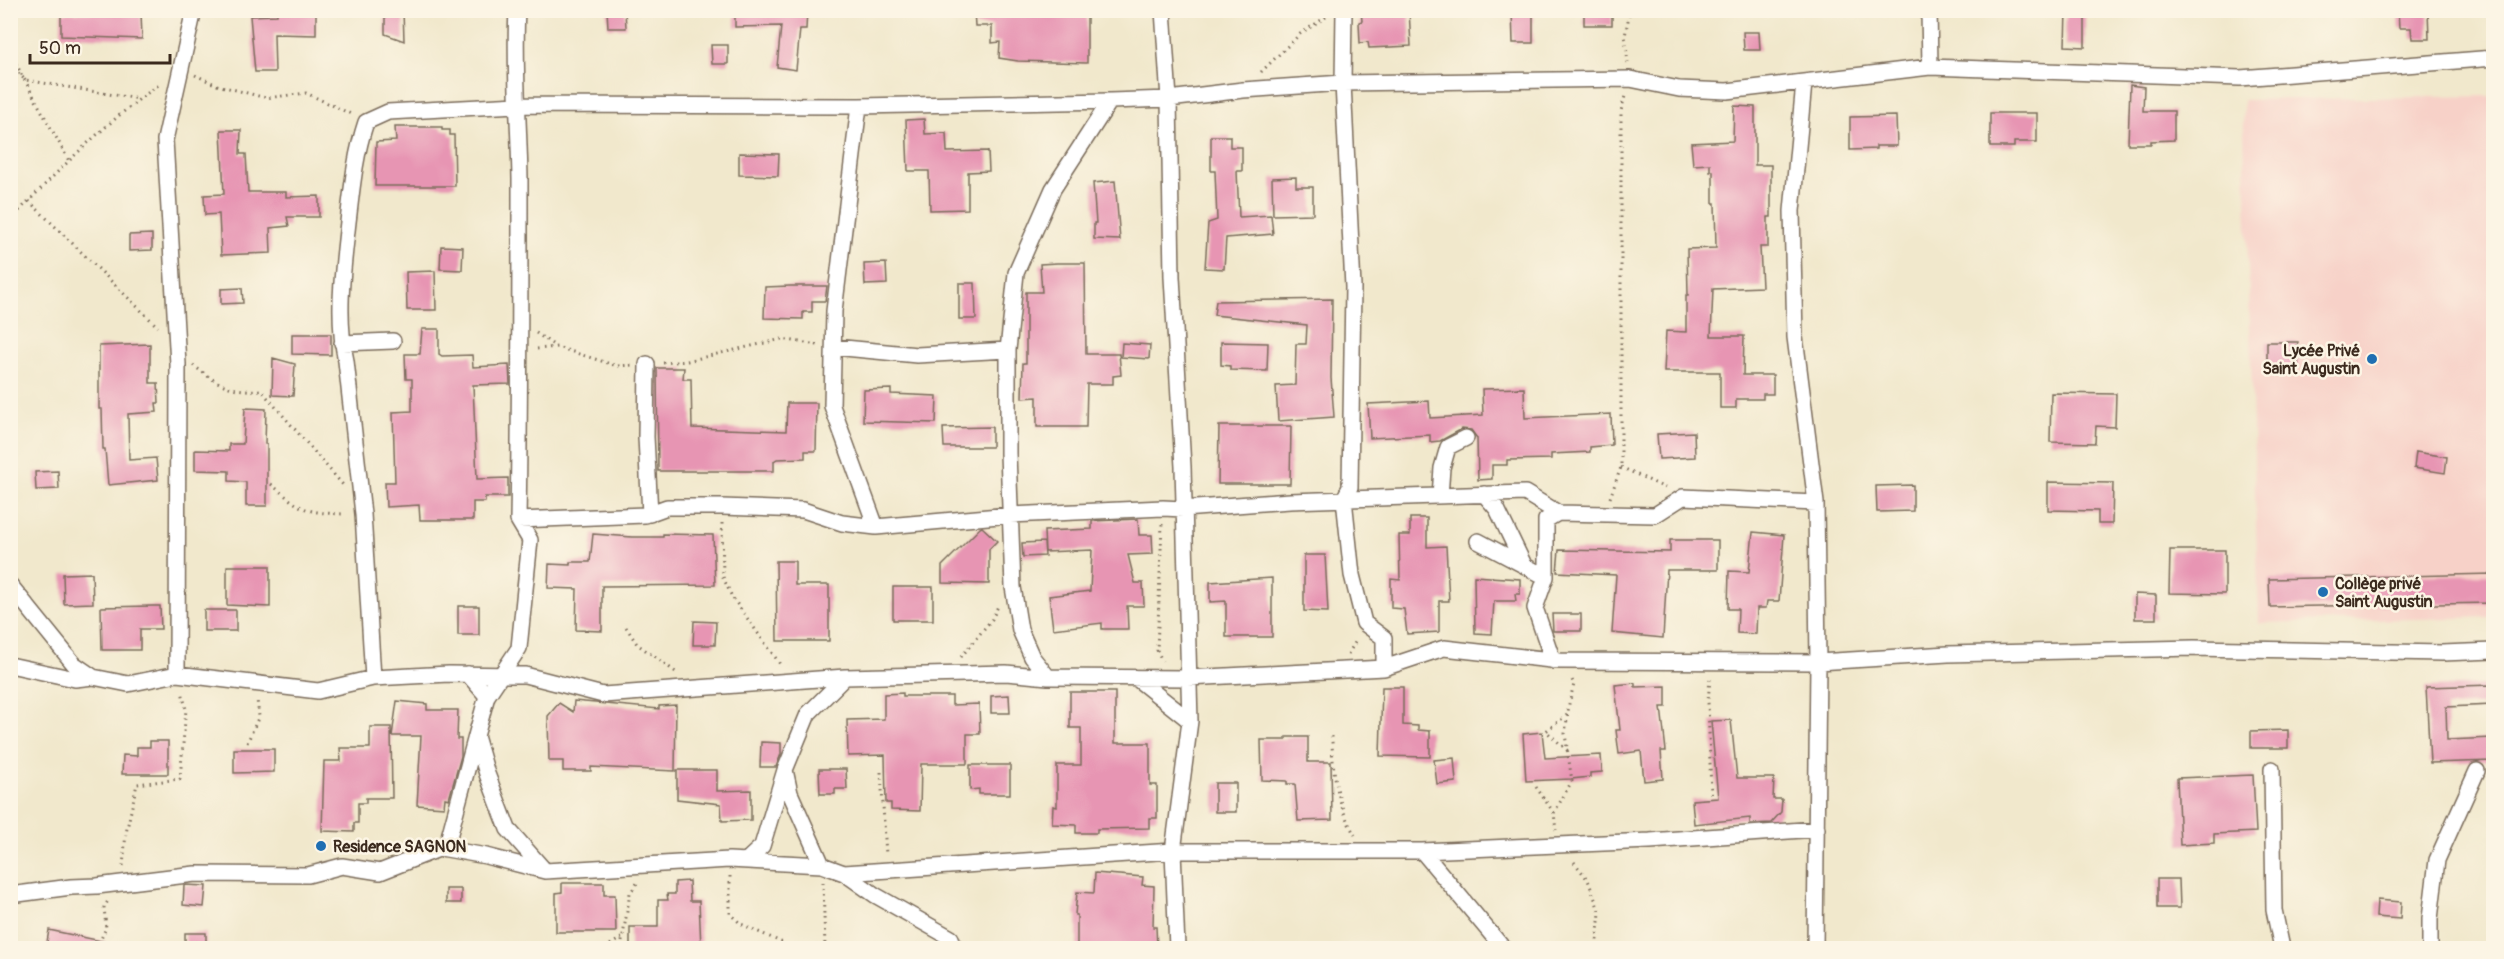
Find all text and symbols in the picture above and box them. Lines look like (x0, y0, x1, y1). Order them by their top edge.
scale bar (30, 27, 170, 65)
text: 50 m (39, 37, 81, 60)
place label: Lycée Privé Saint Augustin (2262, 341, 2360, 379)
marker: Lycée Privé Saint Augustin (2365, 352, 2379, 366)
place label: Collège privé Saint Augustin (2335, 574, 2433, 612)
marker: Collège privé Saint Augustin (2316, 585, 2330, 599)
place label: Residence SAGNON (333, 837, 467, 857)
marker: Residence SAGNON (314, 839, 328, 853)

